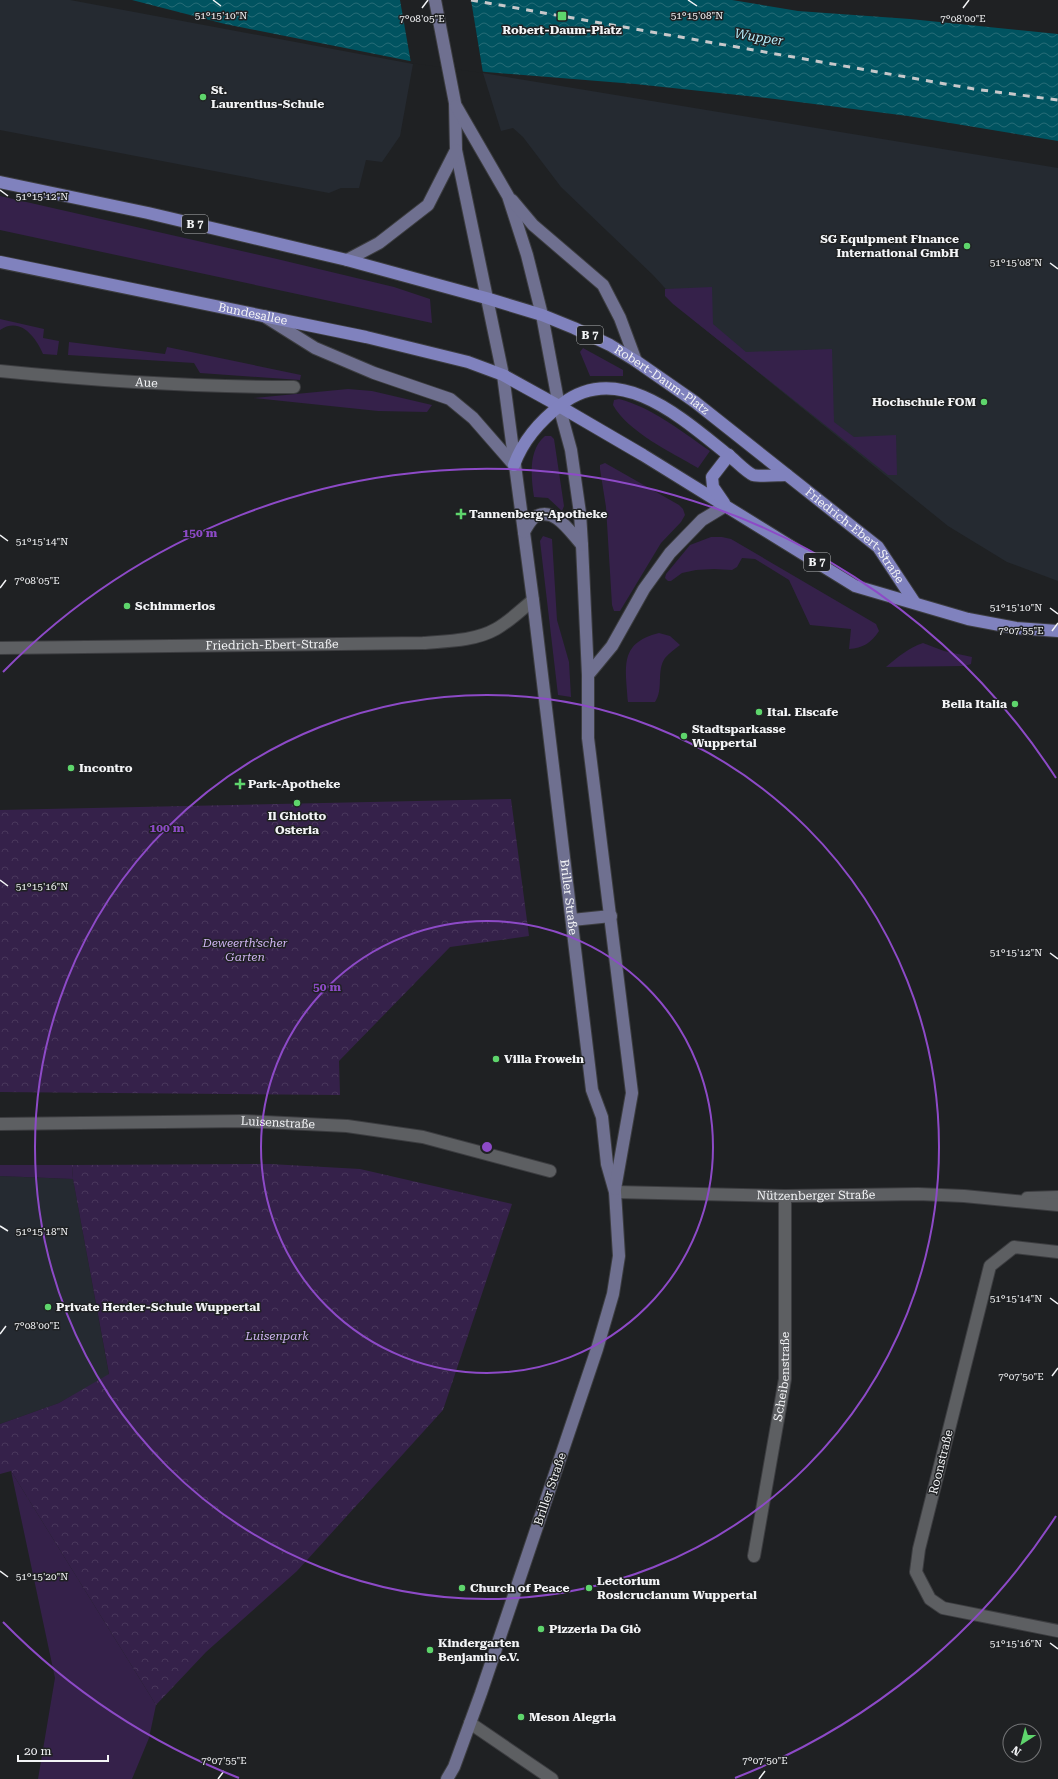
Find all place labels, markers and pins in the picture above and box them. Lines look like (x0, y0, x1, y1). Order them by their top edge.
marker: Robert-Daum-Platz (556, 10, 568, 22)
place label: Robert-Daum-Platz (502, 23, 622, 37)
place label: St. Laurentius-Schule (211, 83, 324, 111)
marker: St. Laurentius-Schule (198, 92, 208, 102)
place label: SG Equipment Finance International GmbH (820, 232, 959, 260)
marker: SG Equipment Finance International GmbH (962, 241, 972, 251)
place label: Hochschule FOM (872, 395, 976, 409)
marker: Hochschule FOM (979, 397, 989, 407)
place label: Tannenberg-Apotheke (469, 507, 607, 521)
marker: Tannenberg-Apotheke (456, 509, 466, 519)
place label: Schimmerlos (135, 599, 215, 613)
marker: Schimmerlos (122, 601, 132, 611)
place label: Bella Italia (942, 697, 1007, 711)
marker: Bella Italia (1010, 699, 1020, 709)
place label: Ital. Eiscafe (767, 705, 838, 719)
marker: Ital. Eiscafe (754, 707, 764, 717)
place label: Stadtsparkasse Wuppertal (692, 722, 786, 750)
marker: Stadtsparkasse Wuppertal (679, 731, 689, 741)
place label: Incontro (79, 761, 133, 775)
marker: Incontro (66, 763, 76, 773)
place label: Park-Apotheke (248, 777, 340, 791)
marker: Park-Apotheke (235, 779, 245, 789)
marker: Il Ghiotto Osteria (292, 798, 302, 808)
place label: Il Ghiotto Osteria (268, 809, 326, 837)
place label: Villa Frowein (504, 1052, 584, 1066)
marker: Villa Frowein (491, 1054, 501, 1064)
centre of rings (480, 1140, 494, 1154)
place label: Private Herder-Schule Wuppertal (56, 1300, 260, 1314)
marker: Private Herder-Schule Wuppertal (43, 1302, 53, 1312)
place label: Lectorium Rosicrucianum Wuppertal (597, 1574, 757, 1602)
place label: Church of Peace (470, 1581, 569, 1595)
marker: Church of Peace (457, 1583, 467, 1593)
marker: Lectorium Rosicrucianum Wuppertal (584, 1583, 594, 1593)
place label: Pizzeria Da Giò (549, 1622, 641, 1636)
marker: Pizzeria Da Giò (536, 1624, 546, 1634)
place label: Kindergarten Benjamin e.V. (438, 1636, 520, 1664)
marker: Kindergarten Benjamin e.V. (425, 1645, 435, 1655)
place label: Meson Alegria (529, 1710, 616, 1724)
marker: Meson Alegria (516, 1712, 526, 1722)

